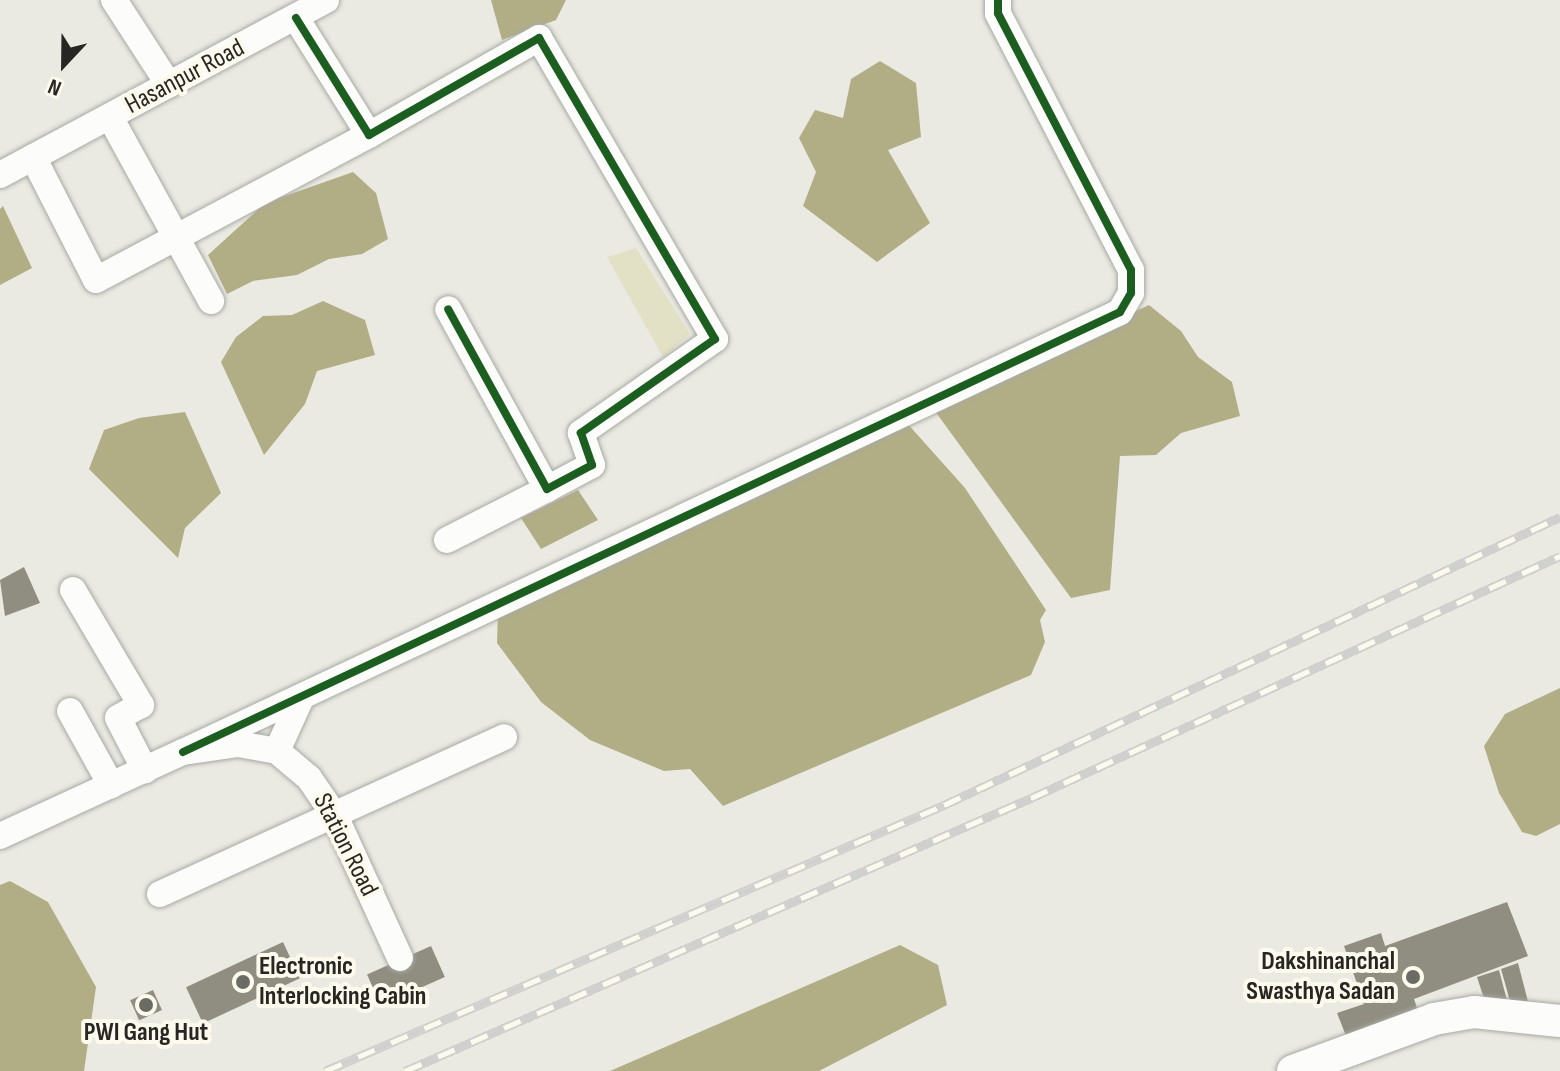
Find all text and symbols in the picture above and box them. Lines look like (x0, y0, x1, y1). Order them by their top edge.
north arrow (24, 24, 104, 104)
street label: Hasanpur Road (120, 33, 250, 121)
text: N (44, 72, 65, 101)
street label: Station Road (306, 788, 384, 902)
place label: Dakshinanchal Swasthya Sadan (1246, 946, 1395, 1008)
place label: Electronic Interlocking Cabin (259, 951, 426, 1012)
marker: Dakshinanchal Swasthya Sadan (1402, 966, 1424, 988)
marker: Electronic Interlocking Cabin (234, 973, 252, 991)
marker: PWI Gang Hut (137, 996, 155, 1014)
place label: PWI Gang Hut (84, 1017, 208, 1049)

